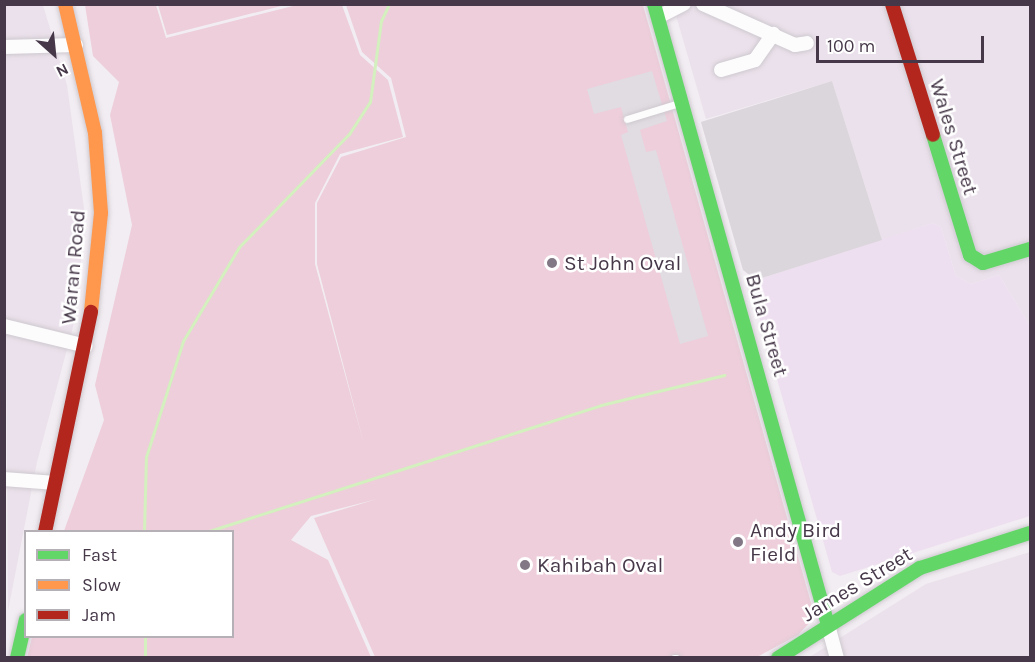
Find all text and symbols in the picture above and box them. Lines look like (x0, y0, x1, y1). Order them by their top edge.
north arrow (24, 24, 84, 84)
scale bar (819, 24, 987, 62)
text: 100 m (827, 35, 875, 57)
text: N (53, 59, 72, 82)
street label: Wales Street (924, 76, 984, 198)
street label: Waran Road (55, 209, 91, 325)
place label: St John Oval (564, 250, 681, 276)
marker: St John Oval (545, 256, 559, 270)
street label: Bula Street (740, 271, 794, 379)
place label: Andy Bird Field (750, 517, 841, 567)
legend (24, 530, 234, 638)
marker: Andy Bird Field (731, 535, 745, 549)
street label: James Street (797, 541, 917, 627)
text: Fast (82, 544, 117, 566)
place label: Kahibah Oval (537, 552, 663, 578)
marker: Kahibah Oval (518, 558, 532, 572)
text: Slow (82, 574, 121, 596)
text: Jam (82, 604, 116, 626)

